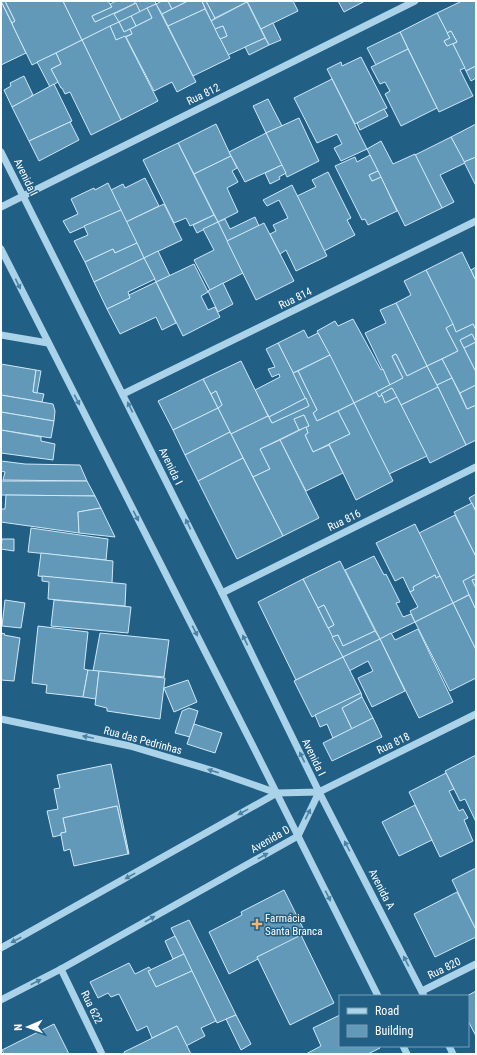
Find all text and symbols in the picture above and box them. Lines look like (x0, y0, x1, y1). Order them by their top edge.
street label: Rua 812 (185, 81, 222, 108)
street label: Avenida I (11, 157, 40, 198)
one-way arrow (15, 278, 21, 289)
street label: Rua 814 (277, 285, 314, 312)
one-way arrow (74, 394, 80, 406)
one-way arrow (126, 402, 133, 413)
street label: Avenida I (156, 446, 185, 487)
street label: Rua 816 (326, 507, 363, 534)
one-way arrow (133, 510, 139, 521)
one-way arrow (184, 518, 191, 529)
one-way arrow (192, 626, 198, 637)
one-way arrow (242, 635, 248, 646)
street label: Rua das Pedrinhas (102, 724, 184, 757)
street label: Rua 818 (375, 730, 412, 757)
one-way arrow (82, 733, 94, 739)
street label: Avenida I (299, 737, 328, 778)
one-way arrow (299, 751, 305, 763)
one-way arrow (207, 768, 219, 774)
one-way arrow (237, 808, 249, 815)
one-way arrow (305, 808, 312, 820)
street label: Avenida D (248, 823, 292, 856)
one-way arrow (344, 840, 350, 852)
one-way arrow (257, 853, 269, 859)
street label: Avenida A (366, 867, 397, 912)
one-way arrow (124, 872, 135, 879)
one-way arrow (325, 890, 331, 902)
place label: Farmácia Santa Branca (265, 912, 322, 938)
one-way arrow (144, 916, 156, 923)
marker: Farmácia Santa Branca (252, 919, 262, 929)
one-way arrow (10, 936, 22, 943)
street label: Rua 820 (426, 955, 463, 982)
one-way arrow (403, 956, 410, 967)
one-way arrow (30, 979, 42, 985)
street label: Rua 622 (78, 989, 105, 1026)
legend (339, 995, 469, 1047)
text: Road (375, 1004, 399, 1018)
north arrow (8, 1007, 48, 1047)
text: N (12, 1023, 25, 1031)
text: Building (375, 1024, 413, 1038)

